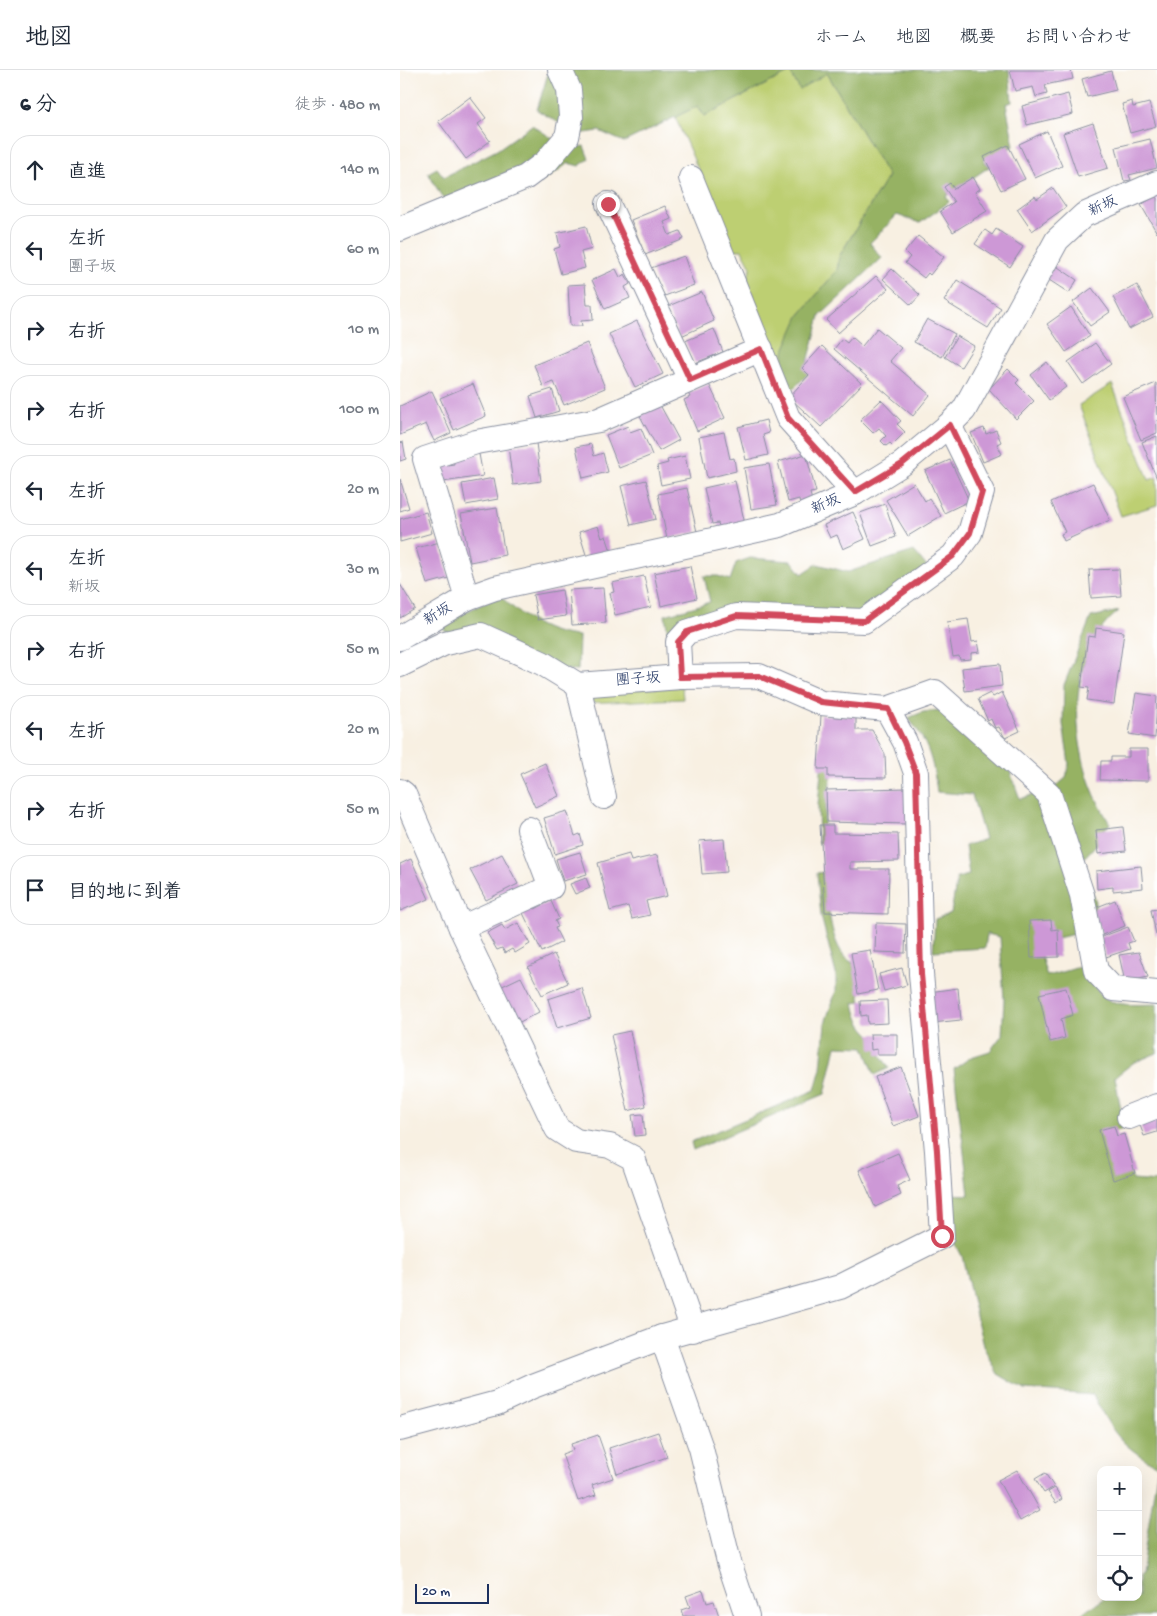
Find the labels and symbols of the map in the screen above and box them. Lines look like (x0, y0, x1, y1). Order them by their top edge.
route end (597, 193, 620, 216)
street label: 新坂 (1086, 193, 1120, 221)
street label: 新坂 (809, 491, 843, 519)
street label: 新坂 (421, 600, 455, 630)
street label: 團子坂 (615, 669, 661, 691)
route start (931, 1225, 954, 1248)
scale bar (415, 1581, 489, 1604)

